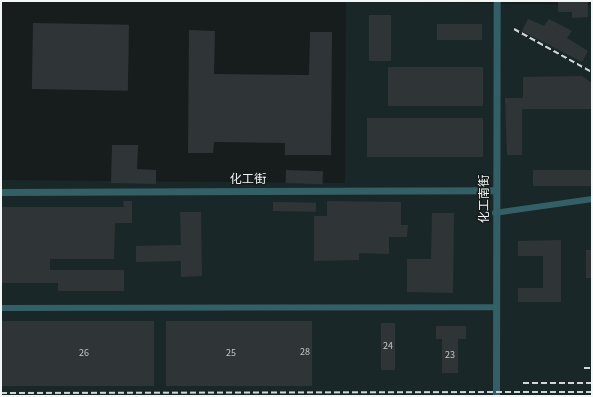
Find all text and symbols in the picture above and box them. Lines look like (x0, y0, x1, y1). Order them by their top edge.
street label: 化工街 (230, 173, 266, 187)
street label: 化工南街 (478, 175, 492, 223)
house number: 24 (383, 341, 393, 353)
house number: 28 (300, 347, 310, 359)
house number: 26 (79, 348, 89, 360)
house number: 25 (226, 348, 236, 360)
house number: 23 (445, 350, 455, 362)

